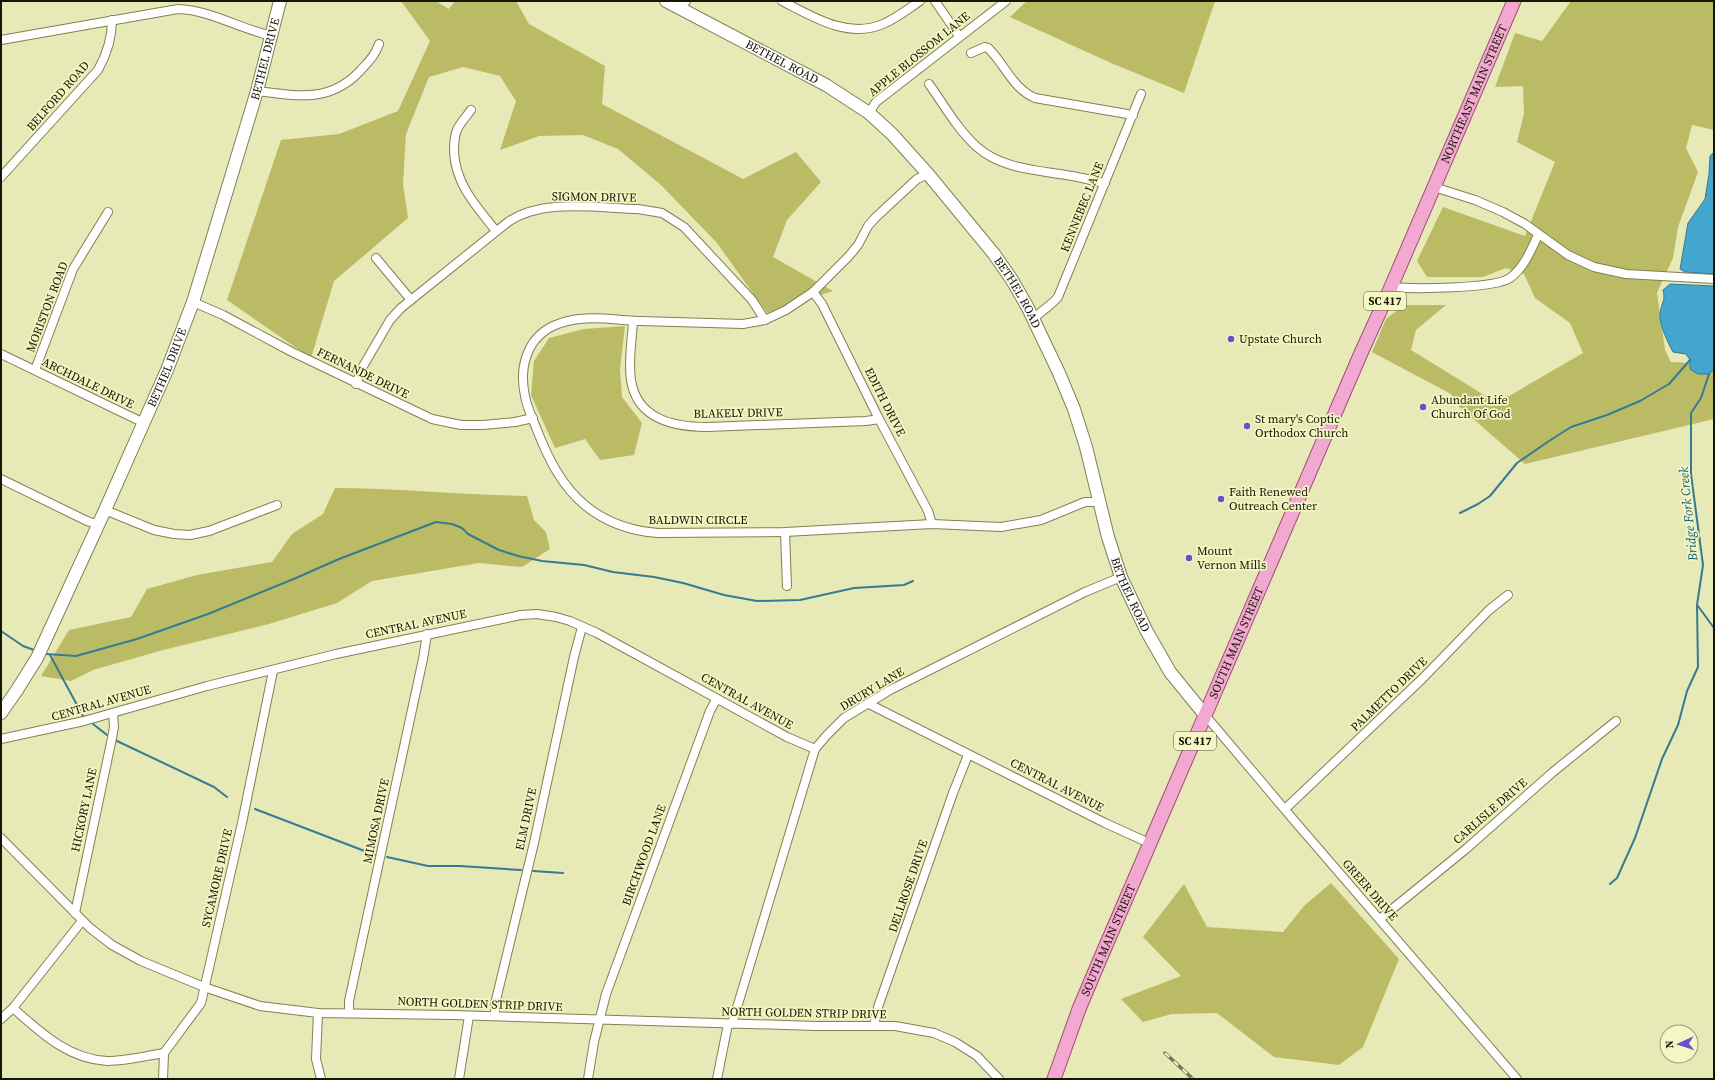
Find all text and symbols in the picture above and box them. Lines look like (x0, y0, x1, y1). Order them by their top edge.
street label: APPLE BLOSSOM LANE (865, 8, 973, 100)
street label: BETHEL DRIVE (247, 16, 283, 102)
street label: NORTHEAST MAIN STREET (1437, 21, 1511, 166)
street label: BETHEL ROAD (743, 36, 821, 88)
street label: BELFORD ROAD (23, 58, 93, 134)
street label: KENNEBEC LANE (1057, 160, 1107, 254)
street label: SIGMON DRIVE (552, 188, 636, 206)
street label: BETHEL ROAD (990, 254, 1045, 331)
street label: MORISTON ROAD (22, 259, 72, 355)
road number: SC 417 (1364, 292, 1406, 310)
street label: BETHEL DRIVE (144, 326, 190, 410)
place label: Upstate Church (1239, 331, 1322, 347)
marker: Upstate Church (1226, 334, 1236, 344)
street label: FERNANDE DRIVE (314, 344, 412, 402)
street label: ARCHDALE DRIVE (39, 354, 137, 412)
street label: EDITH DRIVE (861, 365, 909, 439)
place label: Abundant Life Church Of God (1431, 392, 1511, 422)
marker: Abundant Life Church Of God (1418, 402, 1428, 412)
street label: BLAKELY DRIVE (693, 404, 783, 422)
place label: St mary's Coptic Orthodox Church (1255, 411, 1348, 441)
marker: St mary's Coptic Orthodox Church (1242, 421, 1252, 431)
water label: Bridge Fork Creek (1675, 465, 1702, 563)
place label: Faith Renewed Outreach Center (1229, 484, 1317, 514)
marker: Faith Renewed Outreach Center (1216, 494, 1226, 504)
street label: BALDWIN CIRCLE (649, 512, 747, 528)
place label: Mount Vernon Mills (1197, 543, 1266, 573)
marker: Mount Vernon Mills (1184, 553, 1194, 563)
street label: BETHEL ROAD (1107, 555, 1154, 635)
street label: SOUTH MAIN STREET (1205, 584, 1268, 701)
street label: CENTRAL AVENUE (364, 605, 468, 643)
street label: PALMETTO DRIVE (1347, 653, 1431, 735)
street label: DRURY LANE (837, 664, 907, 714)
street label: CENTRAL AVENUE (698, 669, 796, 733)
street label: CENTRAL AVENUE (49, 681, 153, 725)
road number: SC 417 (1174, 732, 1216, 750)
street label: CENTRAL AVENUE (1008, 755, 1106, 815)
street label: HICKORY LANE (67, 767, 101, 853)
street label: CARLISLE DRIVE (1450, 774, 1530, 848)
street label: MIMOSA DRIVE (359, 777, 393, 865)
street label: ELM DRIVE (512, 786, 540, 852)
street label: BIRCHWOOD LANE (618, 802, 670, 908)
street label: SYCAMORE DRIVE (198, 827, 236, 929)
street label: DELLROSE DRIVE (885, 837, 931, 935)
street label: GREER DRIVE (1339, 856, 1401, 924)
street label: SOUTH MAIN STREET (1077, 881, 1140, 999)
street label: NORTH GOLDEN STRIP DRIVE (397, 993, 563, 1015)
street label: NORTH GOLDEN STRIP DRIVE (721, 1004, 887, 1022)
north arrow (1659, 1024, 1699, 1064)
text: N (1662, 1040, 1677, 1049)

